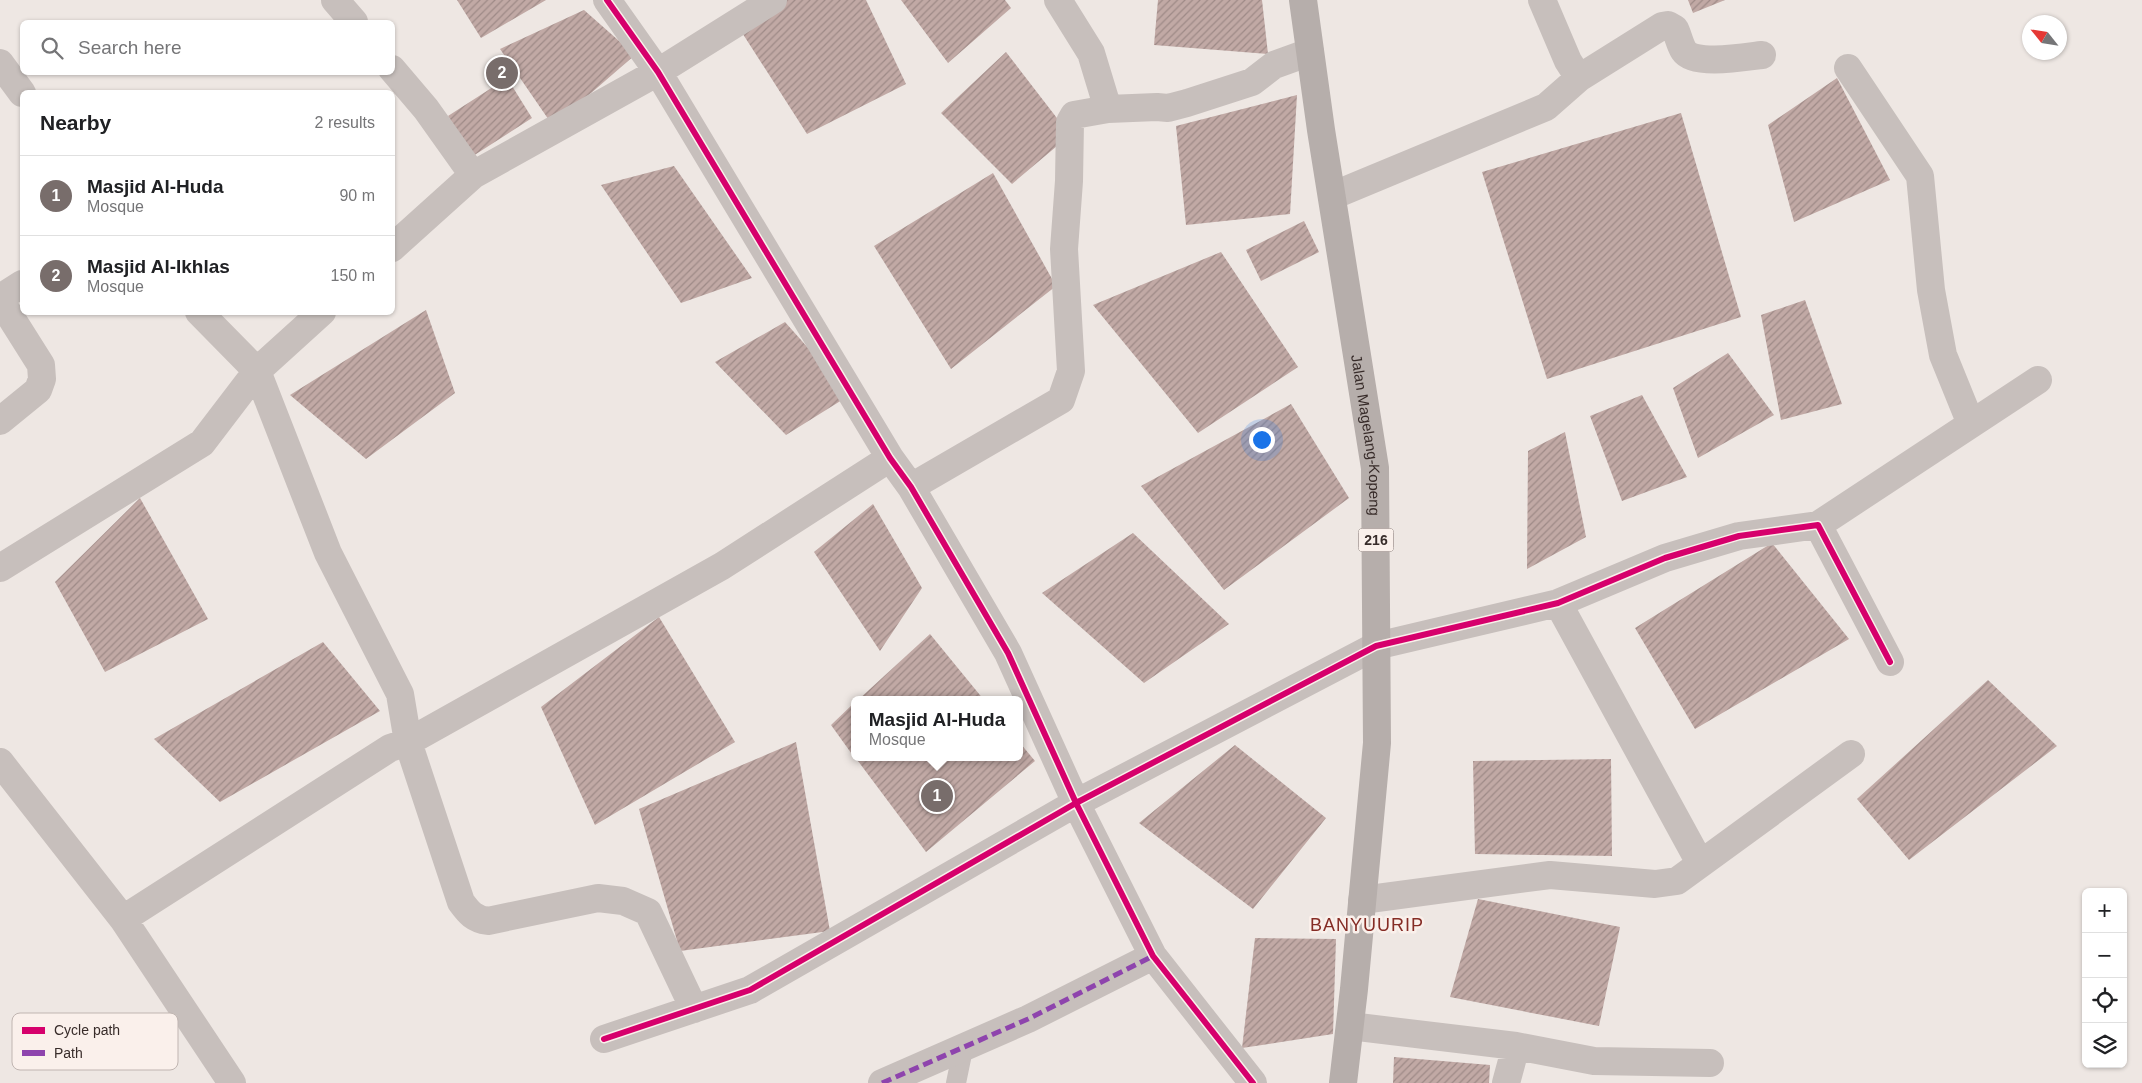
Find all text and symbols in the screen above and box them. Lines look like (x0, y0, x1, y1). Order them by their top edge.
north arrow (2022, 15, 2067, 60)
search box (20, 20, 395, 75)
icon: search (38, 34, 66, 62)
text: Search here (78, 37, 182, 58)
pin: 2 (486, 54, 518, 92)
text: Nearby (40, 111, 111, 134)
text: 2 results (315, 114, 375, 131)
text: Masjid Al-Huda (87, 176, 224, 197)
text: 1 (52, 187, 60, 204)
text: 90 m (339, 187, 375, 204)
text: Mosque (87, 198, 144, 215)
text: Masjid Al-Ikhlas (87, 256, 230, 277)
text: 2 (52, 267, 60, 284)
text: 150 m (331, 267, 375, 284)
text: Mosque (87, 278, 144, 295)
street label: Jalan Magelang-Kopeng (1348, 353, 1384, 516)
your location (1249, 427, 1275, 453)
road number: 216 (1358, 528, 1394, 552)
popup (851, 696, 1023, 761)
text: Masjid Al-Huda (869, 709, 1005, 730)
text: Mosque (869, 731, 926, 748)
pin: 1 (921, 777, 953, 815)
map controls (2082, 888, 2127, 1068)
button: + (2082, 888, 2127, 933)
district label: BANYUURIP (1310, 915, 1424, 935)
button: − (2082, 933, 2127, 978)
button: locate (2082, 978, 2127, 1023)
legend (12, 1013, 178, 1070)
text: Cycle path (54, 1022, 120, 1038)
button: layers (2082, 1023, 2127, 1068)
text: Path (54, 1045, 83, 1061)

